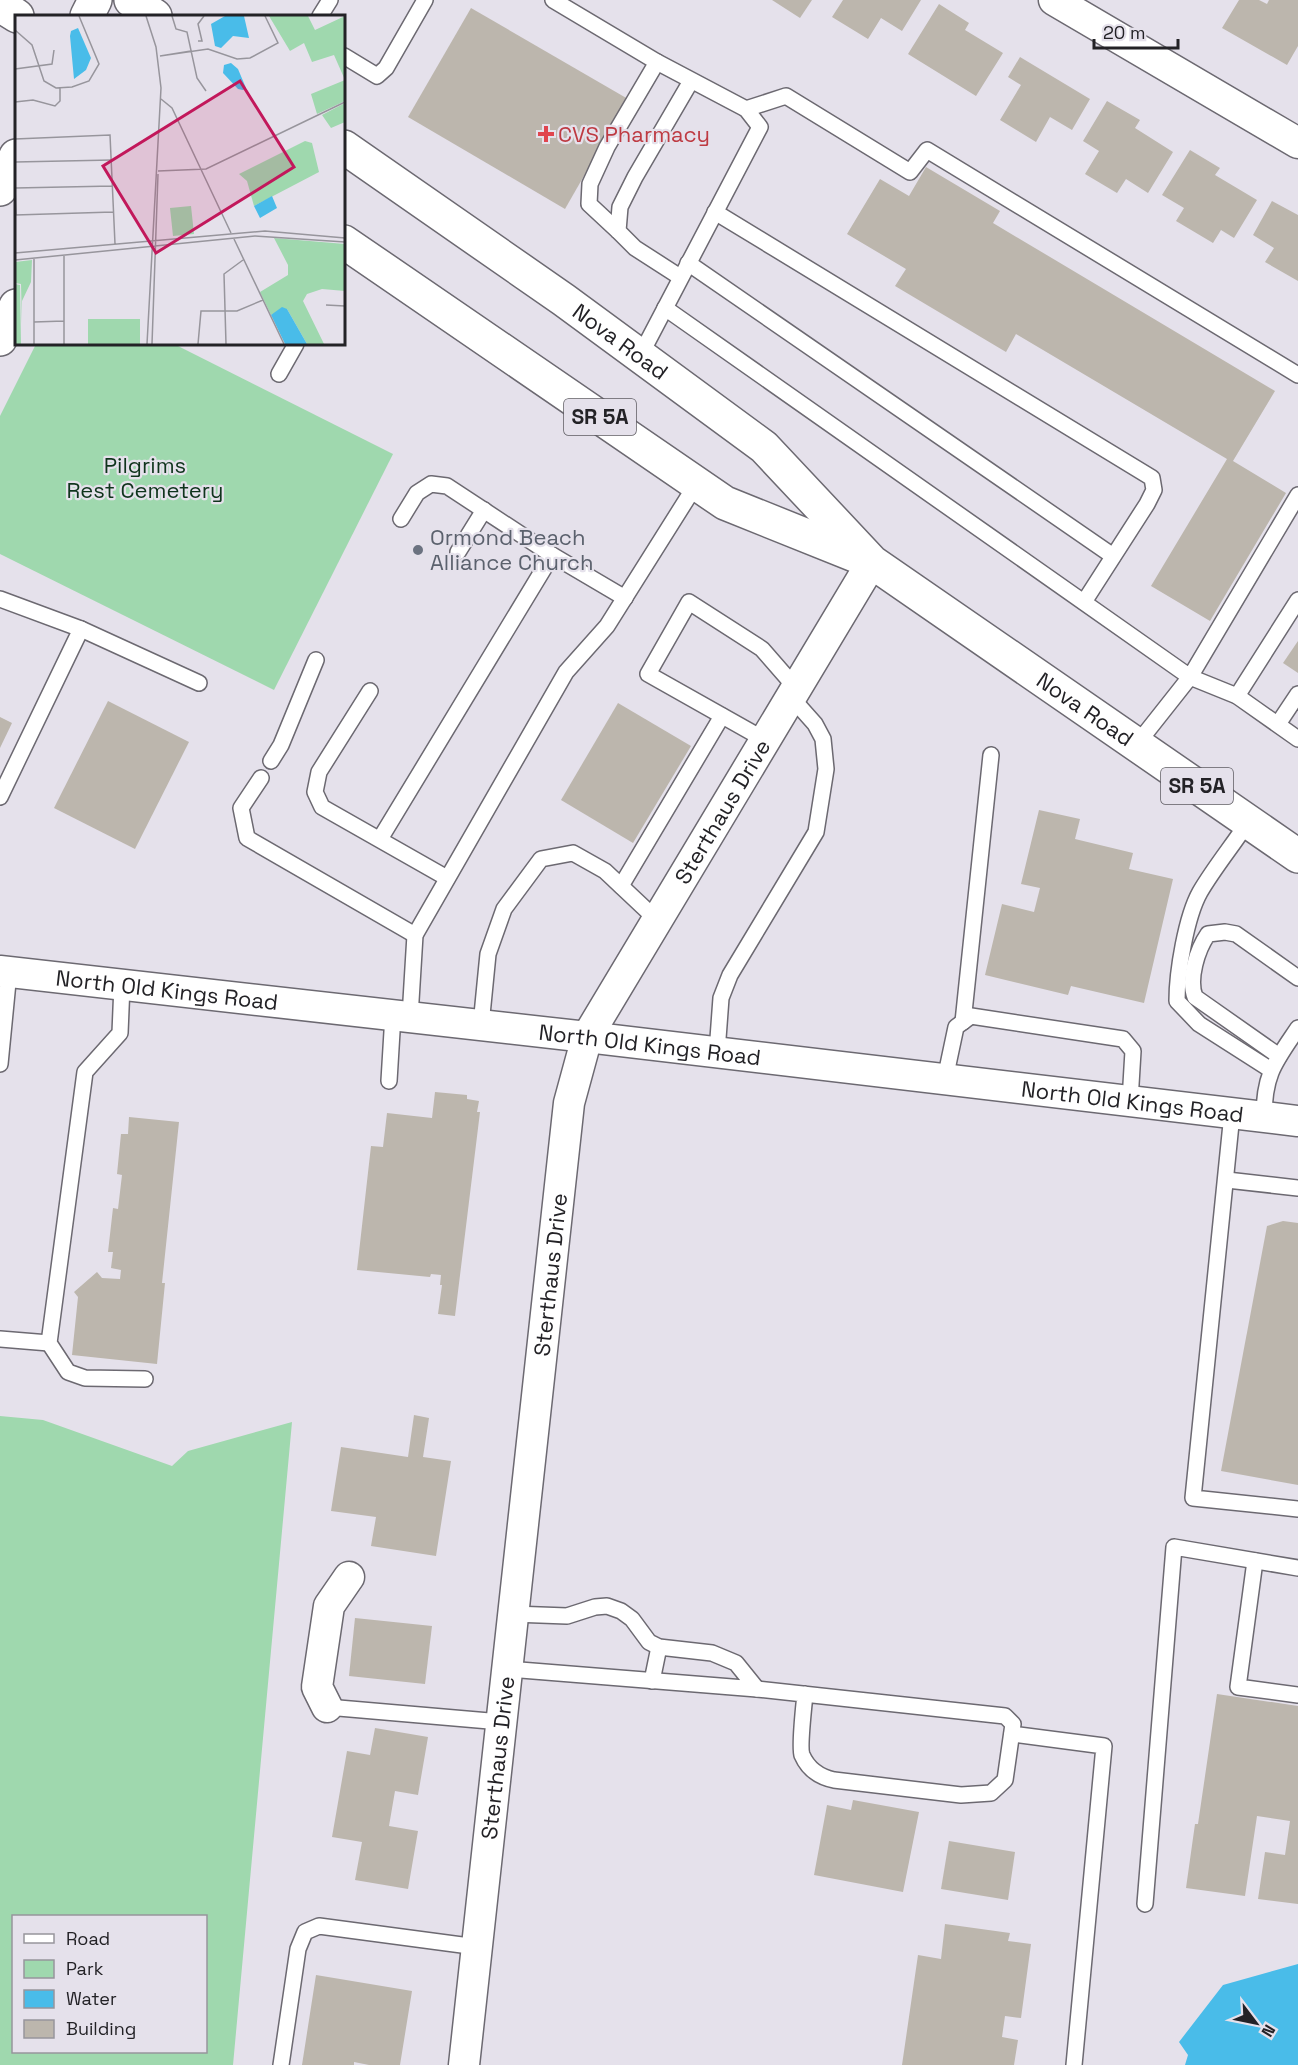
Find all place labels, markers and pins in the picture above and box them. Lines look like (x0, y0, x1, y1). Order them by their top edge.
place label: CVS Pharmacy (558, 120, 710, 148)
marker: CVS Pharmacy (539, 127, 553, 141)
place label: Ormond Beach Alliance Church (430, 523, 593, 576)
marker: Ormond Beach Alliance Church (411, 543, 425, 557)

